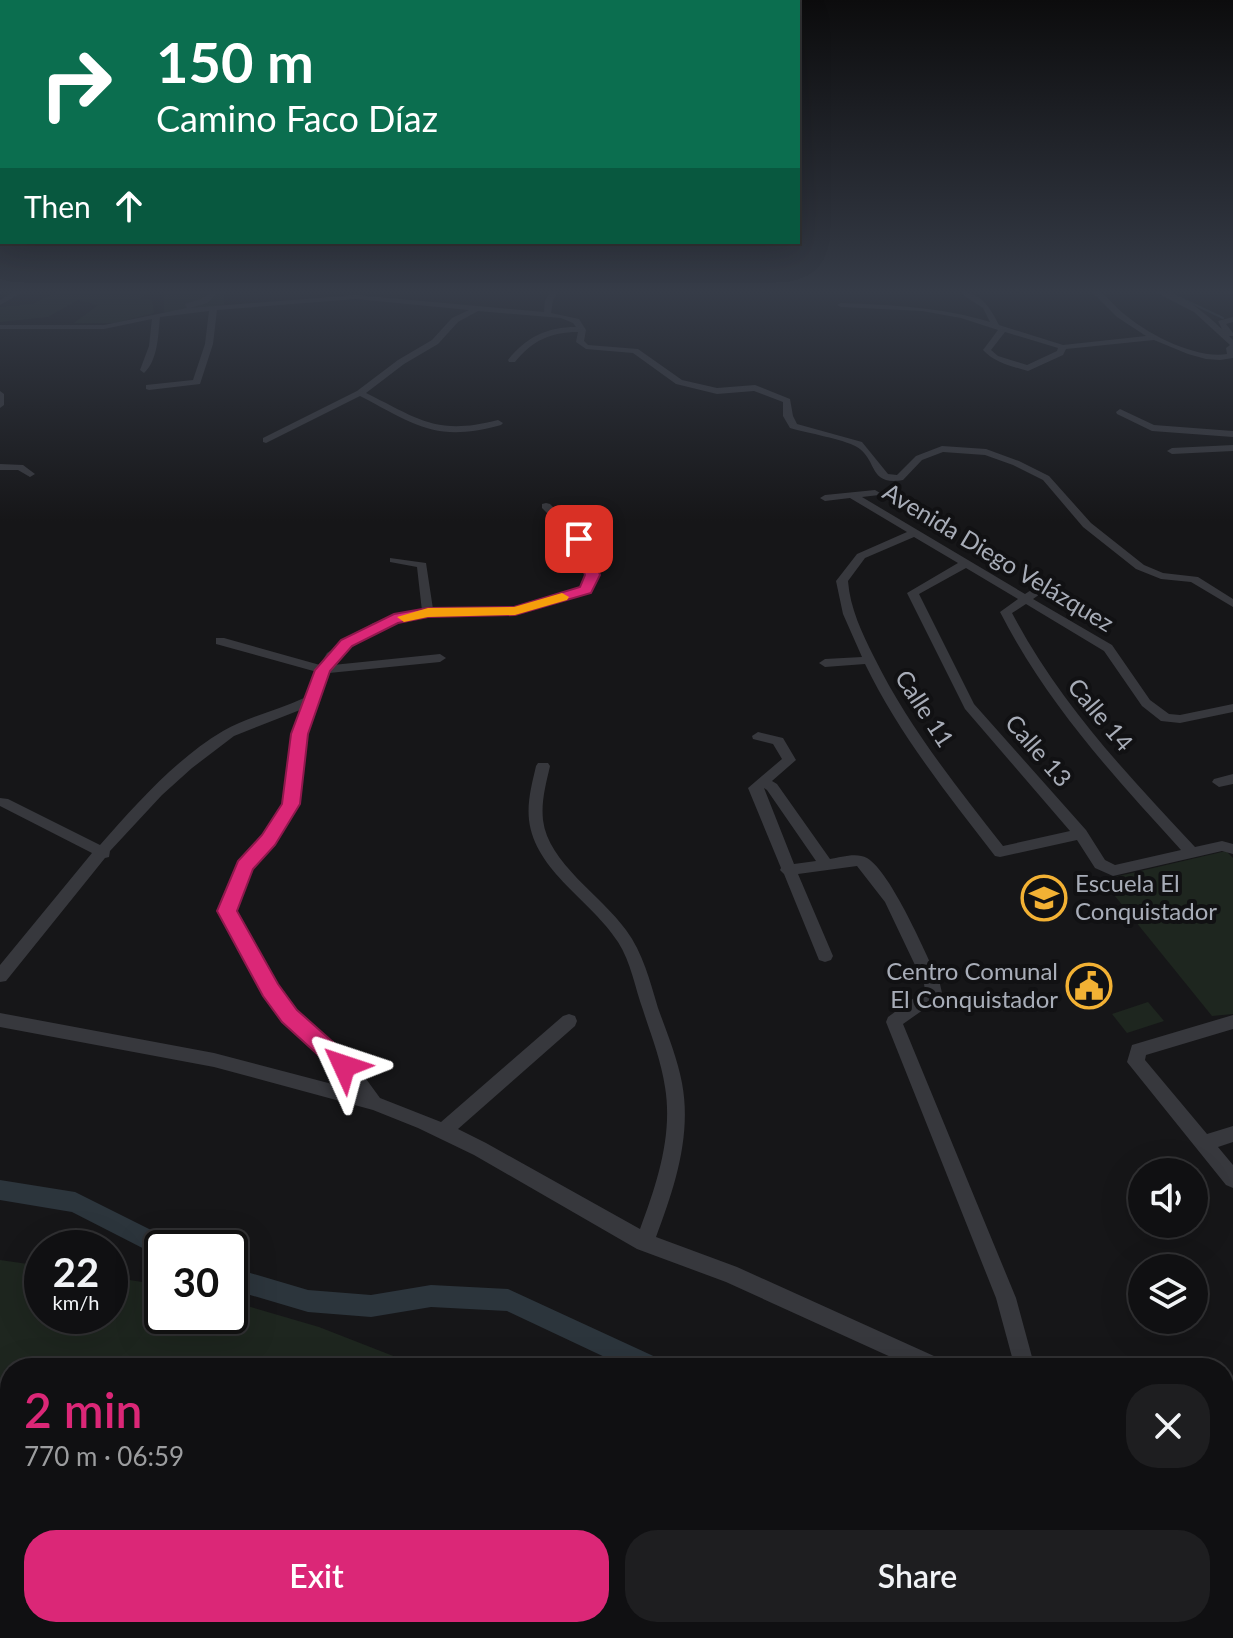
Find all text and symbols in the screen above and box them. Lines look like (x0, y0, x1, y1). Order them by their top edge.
text: 150 m (156, 28, 314, 95)
icon: right (24, 32, 128, 136)
text: Camino Faco Díaz (156, 96, 438, 140)
icon: ahead (107, 184, 151, 228)
text: Then (24, 188, 91, 224)
street label: Avenida Diego Velázquez (878, 476, 1120, 637)
pin (545, 505, 613, 573)
icon: arrive (557, 517, 601, 561)
street label: Calle 11 (890, 664, 961, 752)
street label: Calle 14 (1062, 672, 1140, 756)
street label: Calle 13 (1000, 708, 1078, 792)
place label: Escuela El Conquistador (1075, 868, 1217, 925)
school or university icon: Escuela El Conquistador (1020, 874, 1068, 922)
place label: Centro Comunal El Conquistador (886, 956, 1058, 1013)
public building icon: Centro Comunal El Conquistador (1065, 962, 1113, 1010)
position arrow (302, 1024, 386, 1108)
map controls (1128, 1158, 1208, 1334)
button: sound (1128, 1158, 1208, 1238)
speed limit sign: 30 (144, 1230, 248, 1334)
text: 22 (53, 1248, 99, 1296)
button: layers (1128, 1254, 1208, 1334)
text: km/h (53, 1290, 99, 1314)
text: 2 min (24, 1381, 142, 1438)
button: close (1126, 1384, 1210, 1468)
text: 770 m · 06:59 (24, 1440, 184, 1472)
button: Exit (24, 1530, 609, 1622)
button: Share (625, 1530, 1210, 1622)

